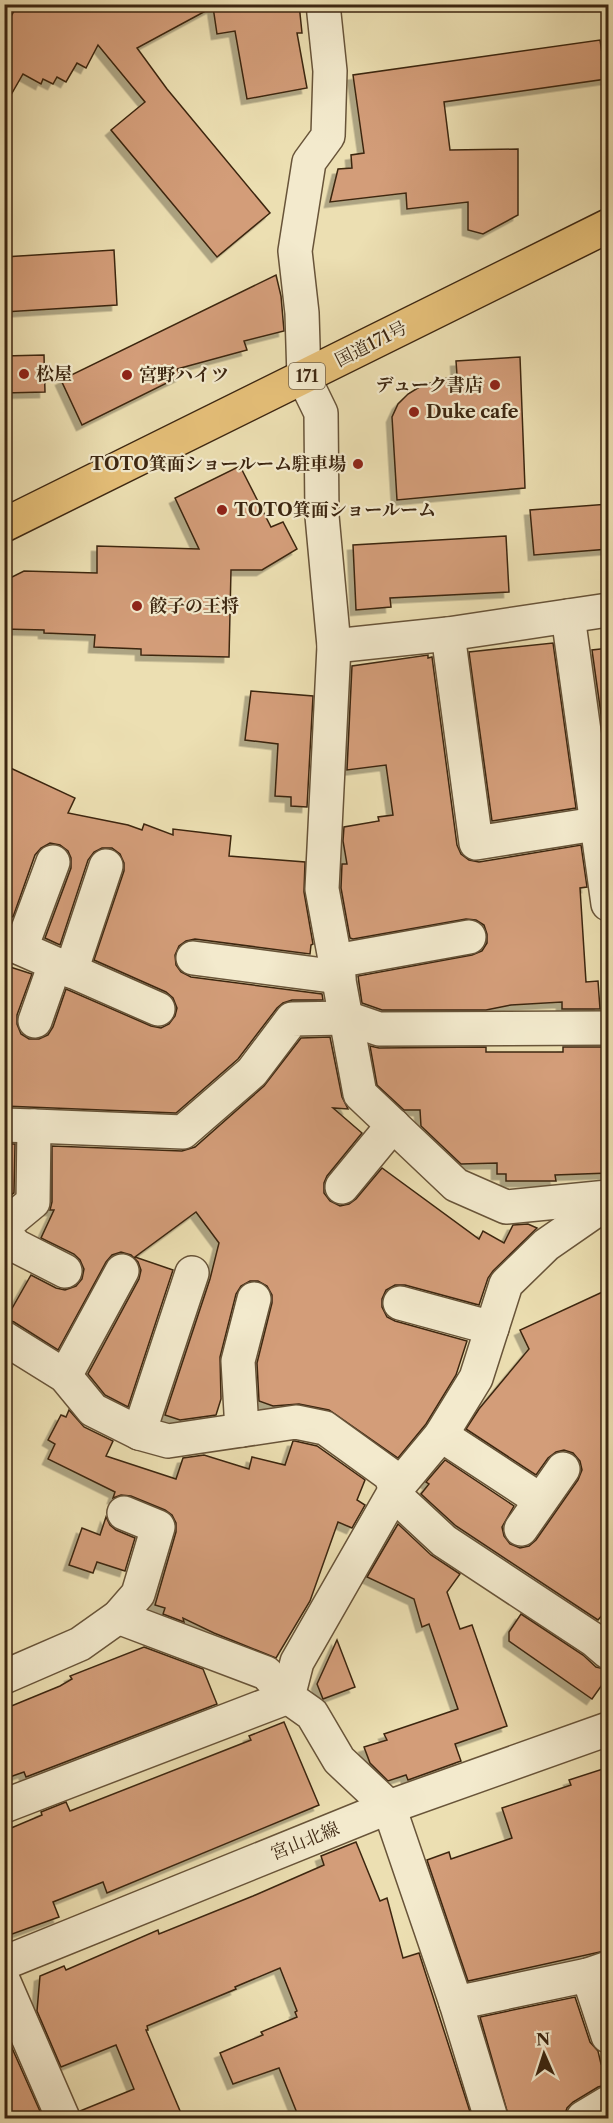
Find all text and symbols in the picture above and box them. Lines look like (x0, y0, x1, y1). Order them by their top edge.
street label: 国道171号 (331, 316, 411, 372)
place label: 松屋 (36, 363, 72, 385)
road number: 171 (289, 363, 325, 389)
place label: 宮野ハイツ (139, 364, 229, 386)
marker: 松屋 (17, 367, 31, 381)
marker: 宮野ハイツ (120, 368, 134, 382)
place label: デューク書店 (376, 374, 483, 396)
marker: デューク書店 (488, 378, 502, 392)
place label: Duke cafe (426, 401, 519, 423)
marker: Duke cafe (407, 405, 421, 419)
place label: TOTO箕面ショールーム駐車場 (90, 453, 346, 475)
marker: TOTO箕面ショールーム駐車場 (351, 457, 365, 471)
place label: TOTO箕面ショールーム (234, 499, 436, 521)
marker: TOTO箕面ショールーム (215, 503, 229, 517)
place label: 餃子の王将 (149, 595, 239, 617)
marker: 餃子の王将 (130, 599, 144, 613)
street label: 宮山北線 (268, 1817, 342, 1865)
north arrow (514, 2024, 574, 2084)
text: N (536, 2029, 551, 2049)

